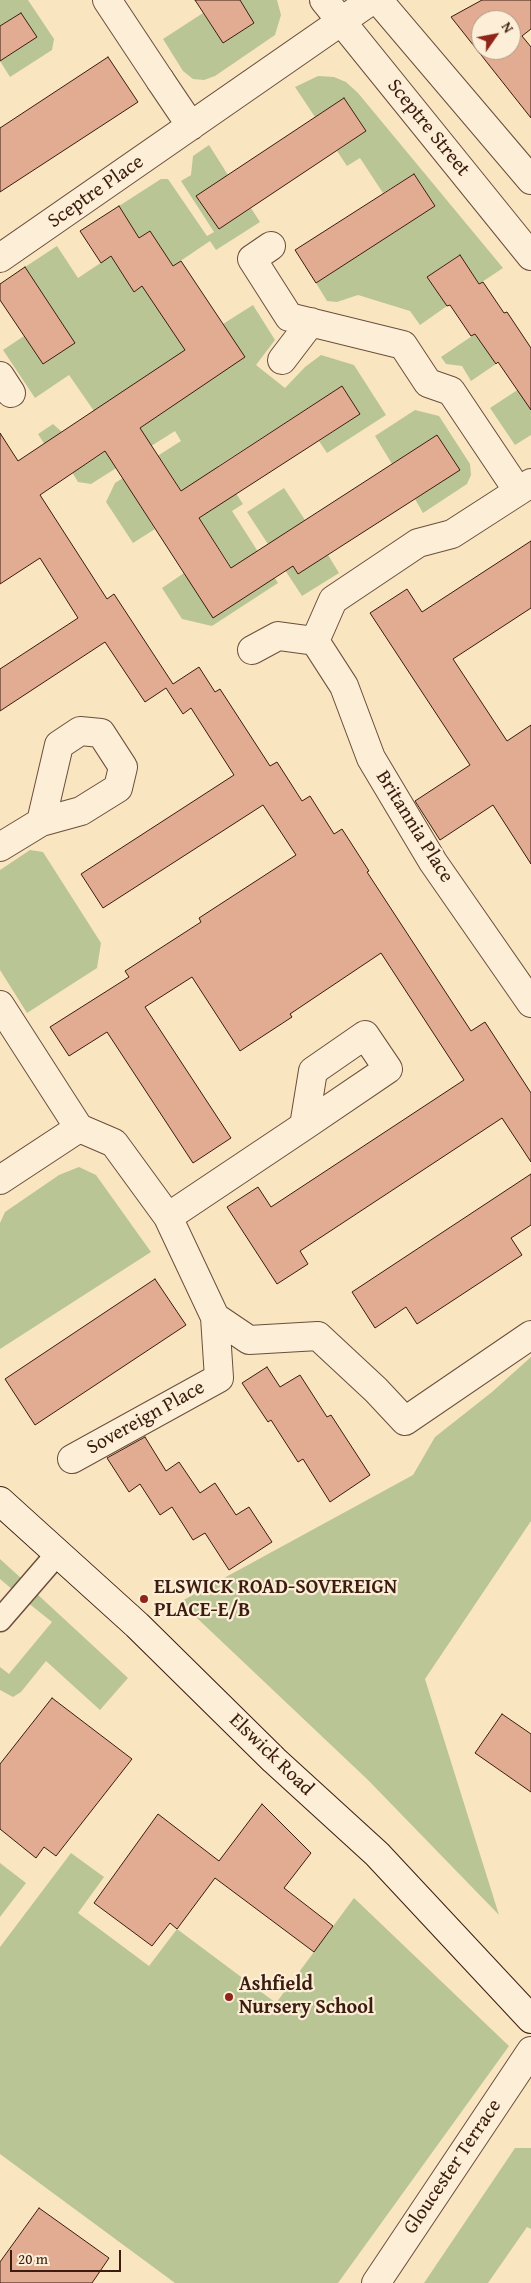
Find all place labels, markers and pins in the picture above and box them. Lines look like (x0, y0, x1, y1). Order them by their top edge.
place label: ELSWICK ROAD-SOVEREIGN PLACE-E/B (154, 1576, 397, 1623)
marker: ELSWICK ROAD-SOVEREIGN PLACE-E/B (138, 1593, 150, 1605)
place label: Ashfield Nursery School (239, 1973, 374, 2020)
marker: Ashfield Nursery School (223, 1991, 235, 2003)

